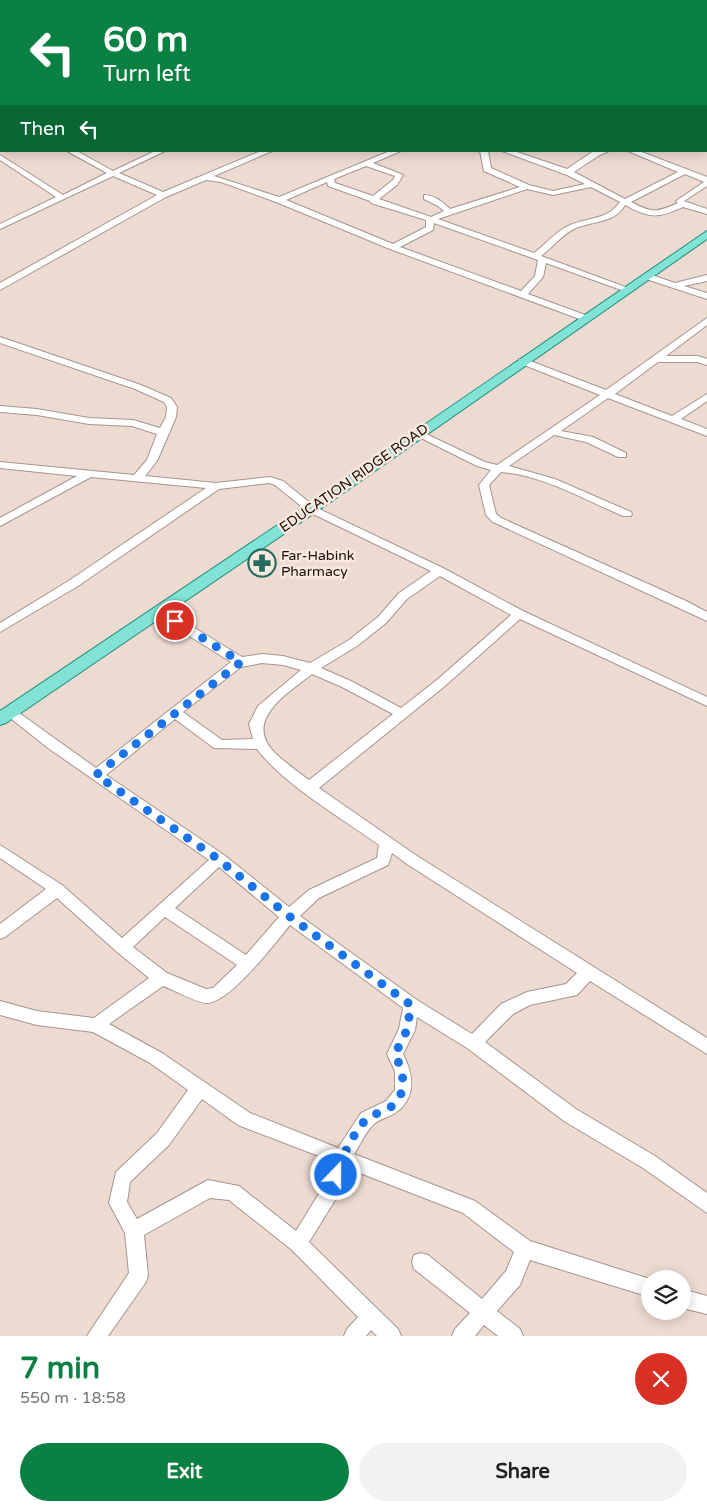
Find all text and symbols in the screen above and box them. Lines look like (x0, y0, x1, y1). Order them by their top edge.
text: 60 m (103, 19, 188, 61)
icon: left (20, 20, 85, 85)
text: Turn left (103, 61, 191, 87)
icon: left (75, 115, 103, 143)
text: Then (20, 118, 65, 140)
street label: EDUCATION RIDGE ROAD (276, 420, 432, 536)
place label: Far-Habink Pharmacy (281, 547, 355, 580)
pharmacy icon: Far-Habink Pharmacy (247, 548, 277, 578)
pin (154, 600, 196, 642)
icon: arrive (161, 607, 189, 635)
position arrow (309, 1148, 361, 1200)
map controls (641, 1270, 691, 1320)
button: layers (641, 1270, 691, 1320)
text: 7 min (20, 1350, 100, 1387)
button: close (635, 1353, 687, 1405)
text: 550 m · 18:58 (20, 1388, 126, 1408)
button: Exit (20, 1443, 349, 1501)
button: Share (359, 1443, 687, 1501)

